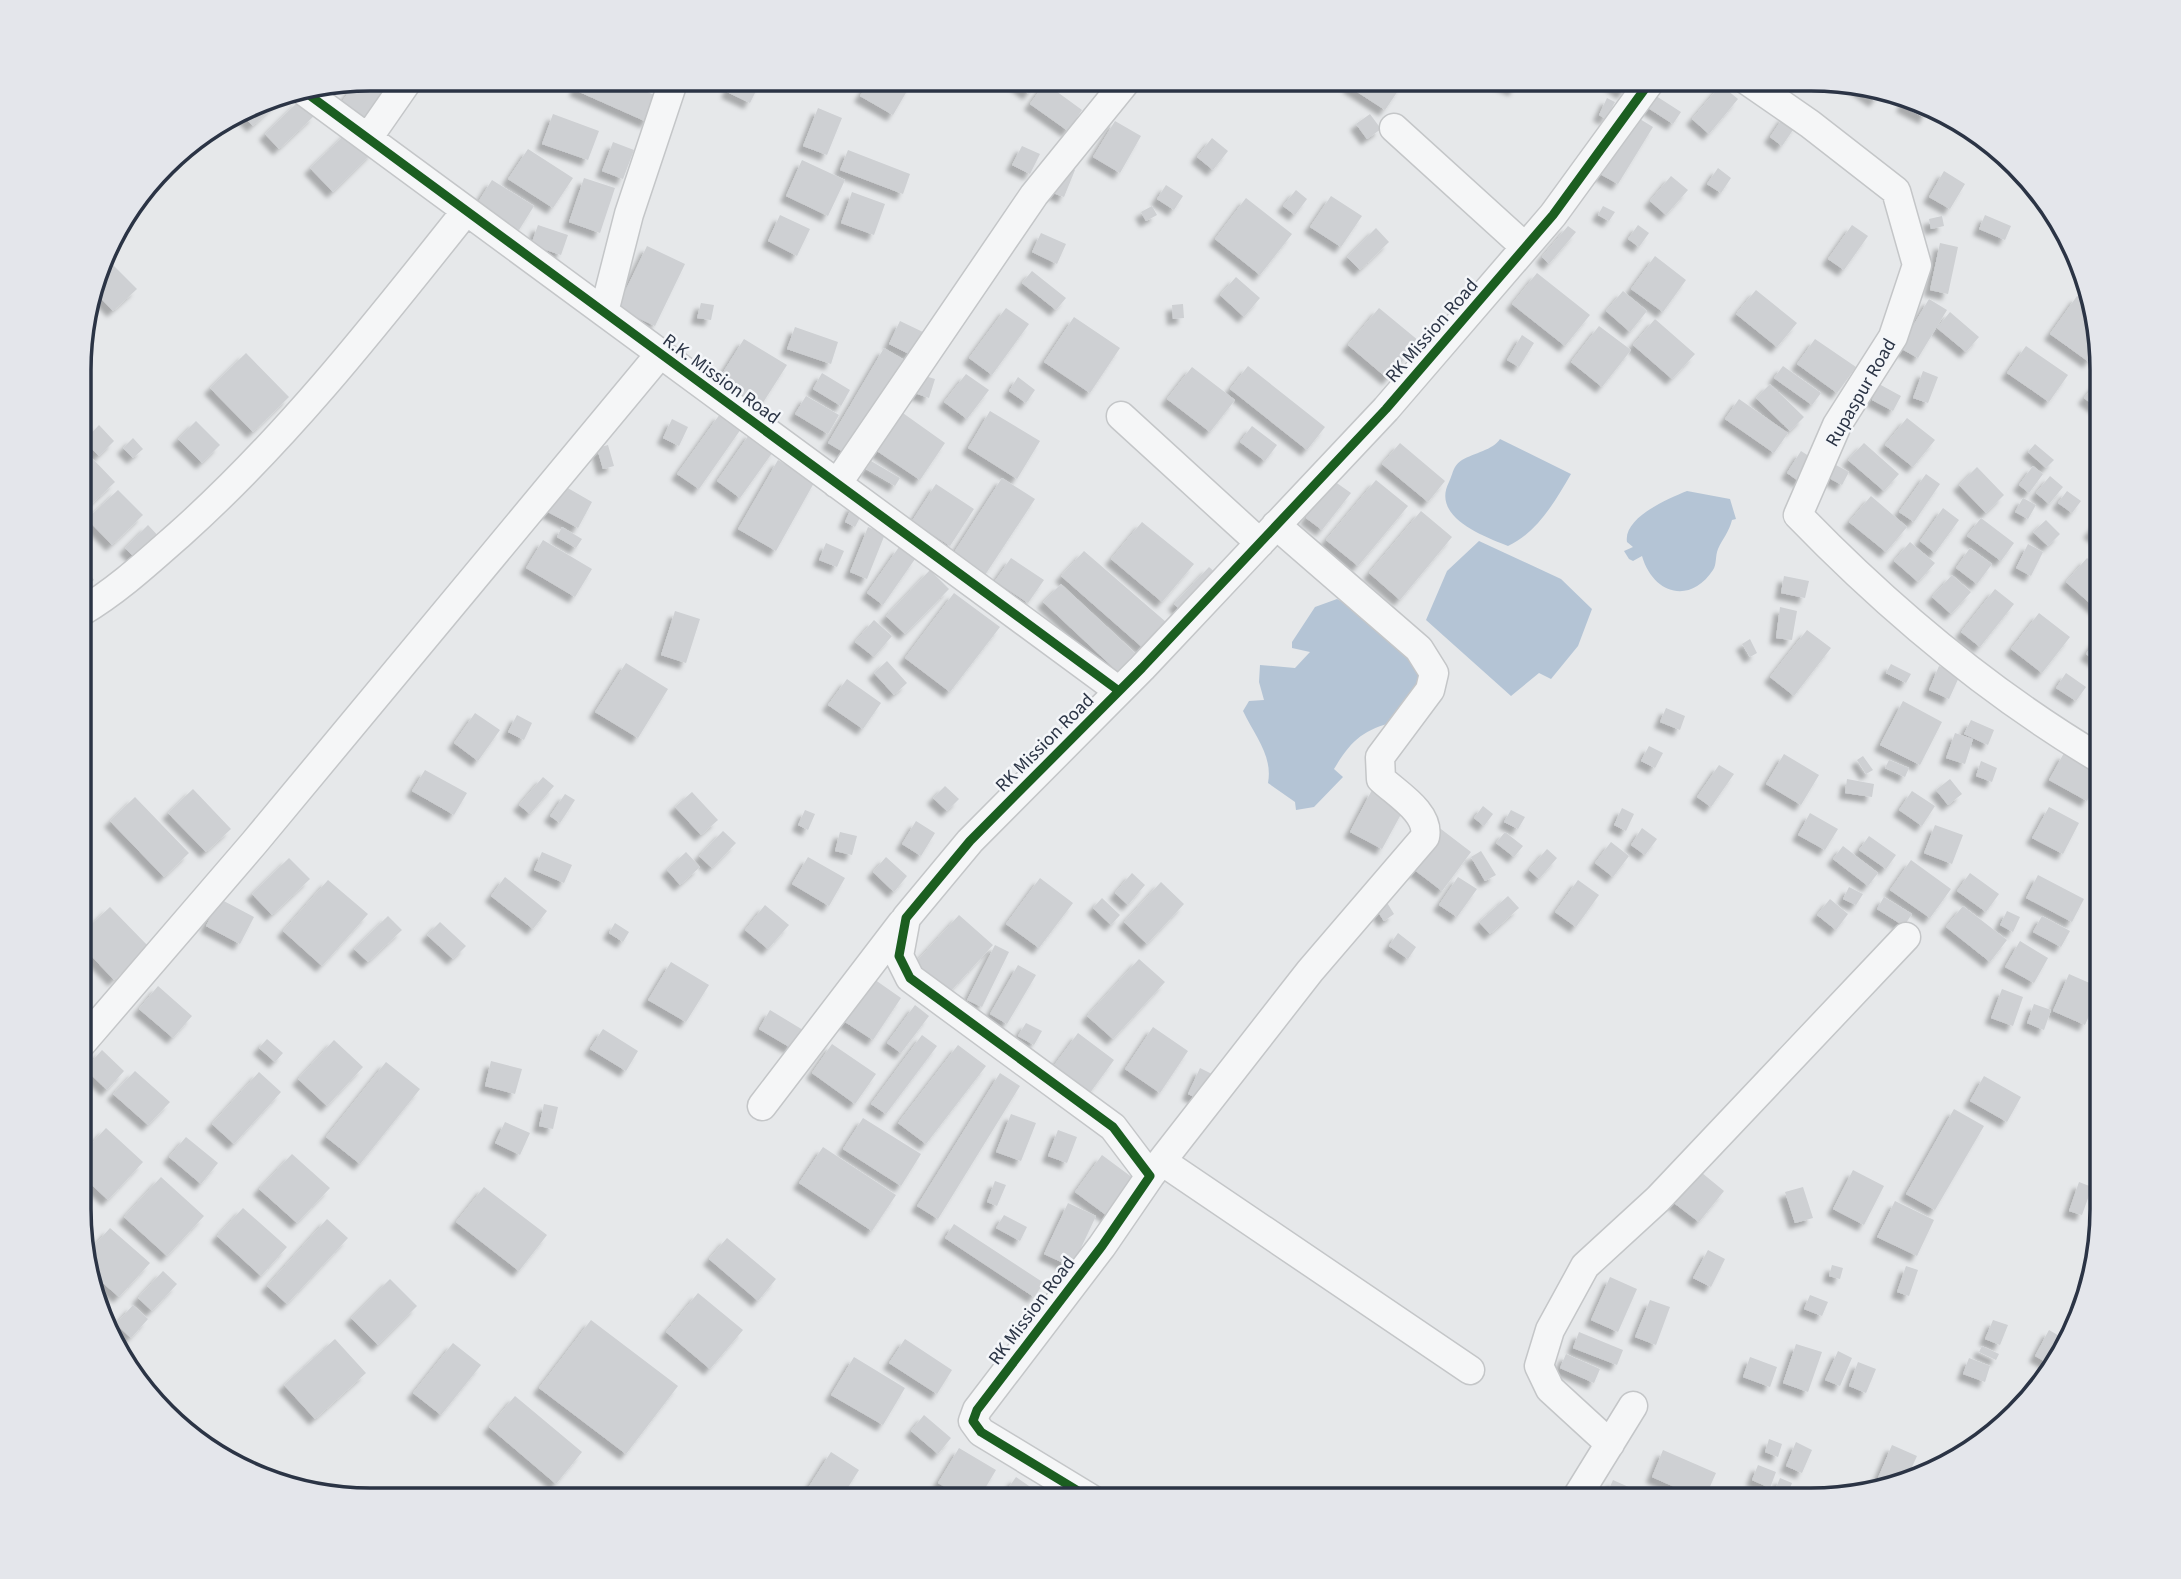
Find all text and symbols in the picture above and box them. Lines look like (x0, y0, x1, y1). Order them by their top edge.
street label: RK Mission Road (1379, 273, 1485, 389)
street label: R.K. Mission Road (657, 327, 785, 431)
street label: Rupaspur Road (1819, 334, 1903, 452)
street label: RK Mission Road (990, 688, 1101, 799)
street label: RK Mission Road (982, 1251, 1082, 1371)

